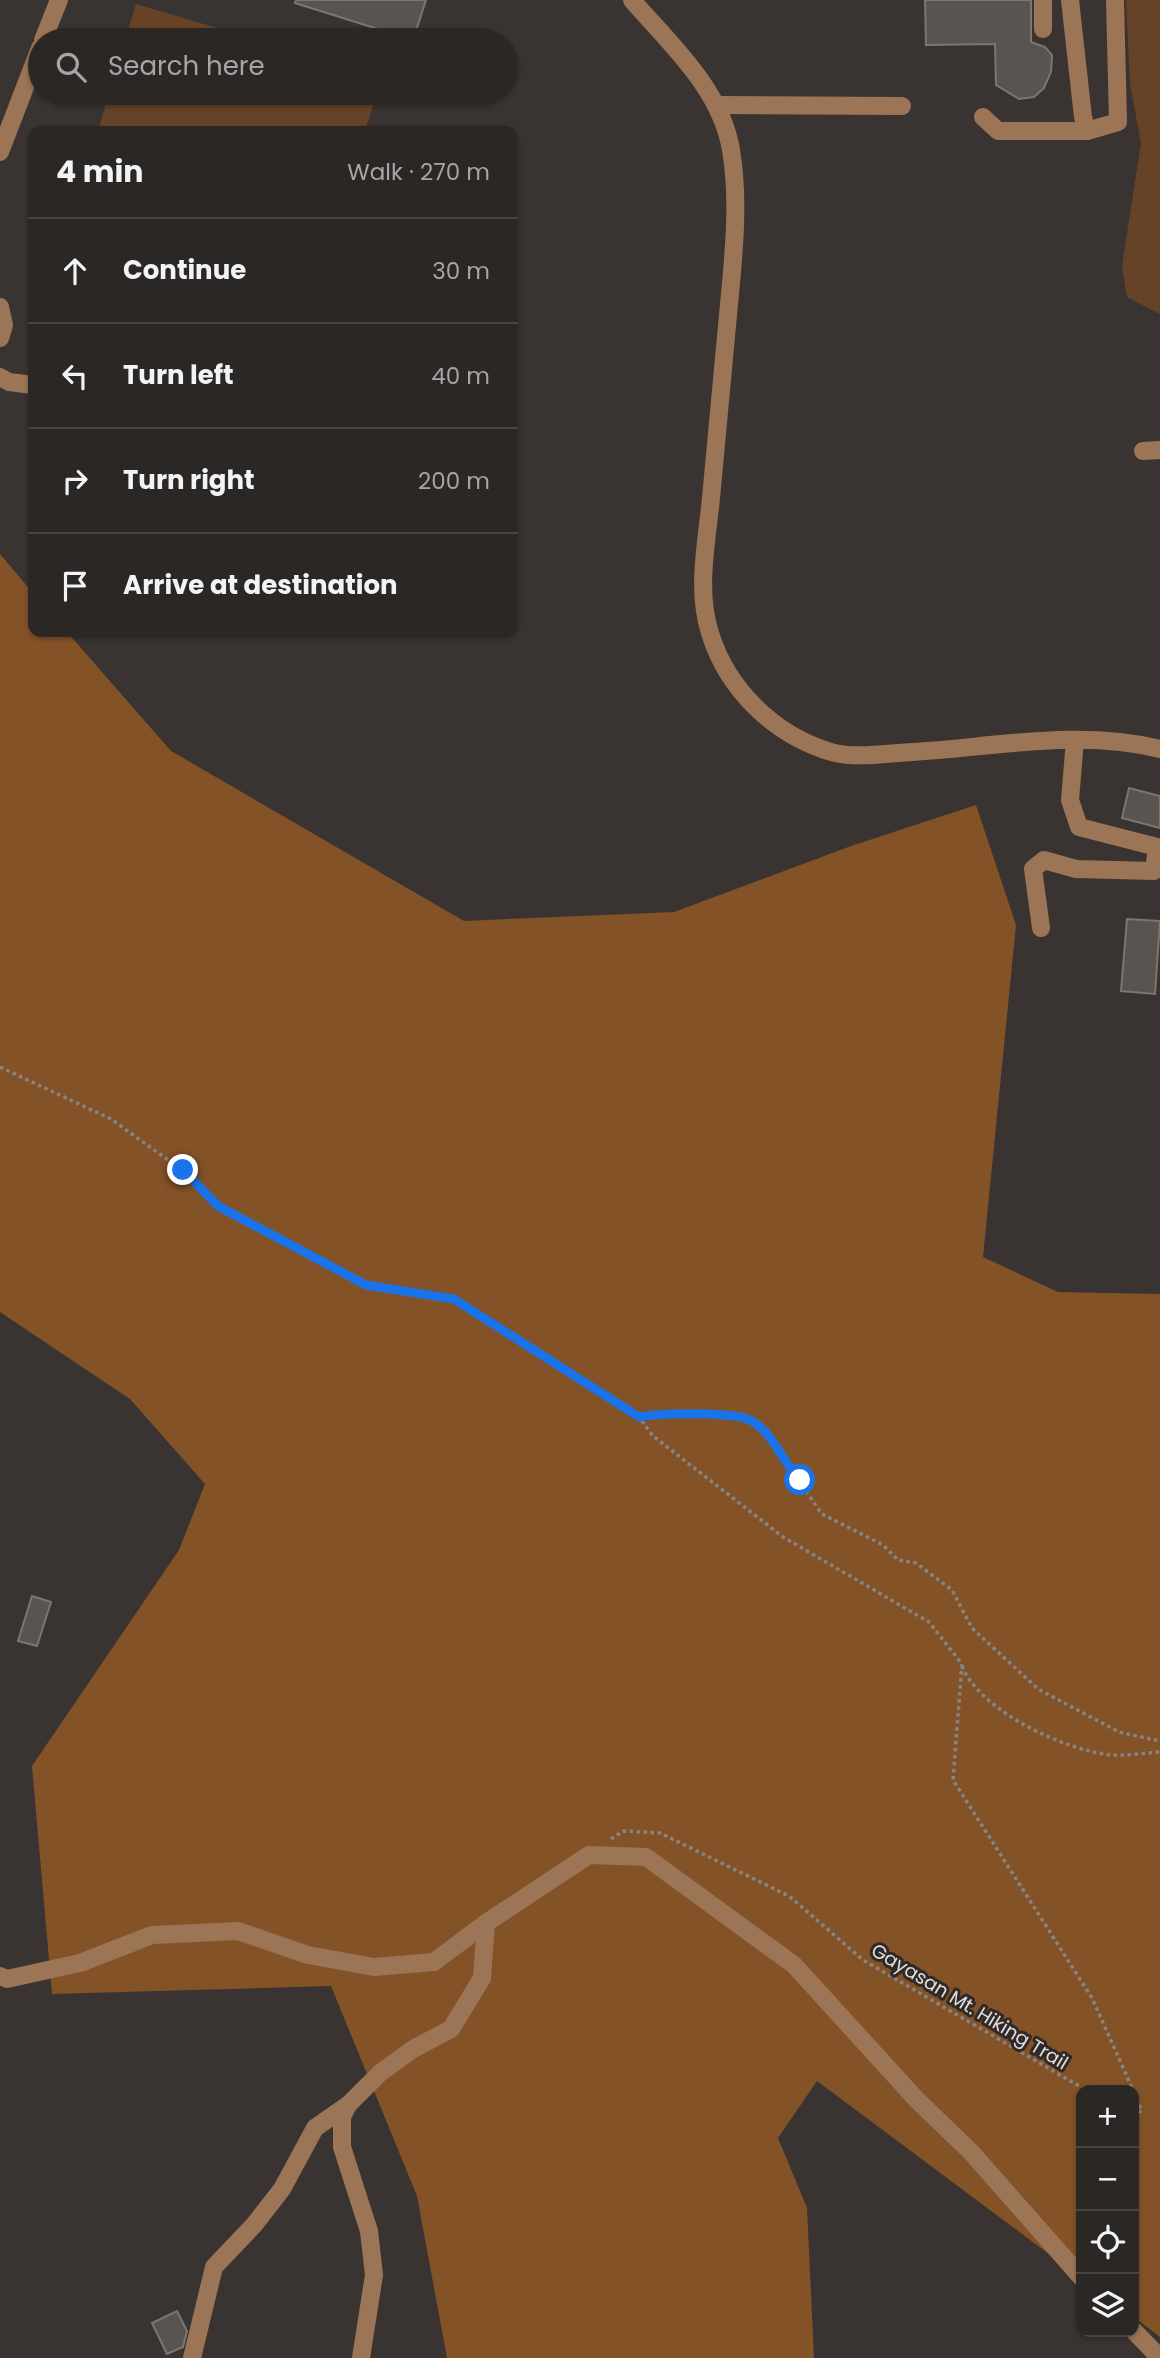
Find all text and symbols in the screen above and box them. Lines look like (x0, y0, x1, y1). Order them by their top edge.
search box (28, 28, 518, 105)
icon: search (52, 48, 90, 86)
text: Search here (108, 48, 265, 84)
text: 4 min (56, 150, 144, 193)
text: Walk · 270 m (347, 156, 490, 188)
icon: ahead (56, 252, 94, 290)
text: Continue (123, 252, 246, 288)
text: 30 m (432, 255, 490, 287)
icon: left (56, 357, 94, 395)
text: Turn left (123, 357, 234, 393)
text: 40 m (431, 360, 490, 392)
icon: right (56, 462, 94, 500)
text: Turn right (123, 462, 255, 498)
text: 200 m (418, 465, 490, 497)
icon: arrive (56, 567, 94, 605)
text: Arrive at destination (123, 567, 398, 603)
route end (167, 1154, 198, 1185)
route start (784, 1464, 815, 1495)
street label: Gayasan Mt. Hiking Trail (866, 1937, 1073, 2076)
map controls (1076, 2085, 1139, 2337)
button: + (1076, 2085, 1139, 2148)
button: − (1076, 2148, 1139, 2211)
button: locate (1076, 2211, 1139, 2274)
button: layers (1076, 2274, 1139, 2337)

